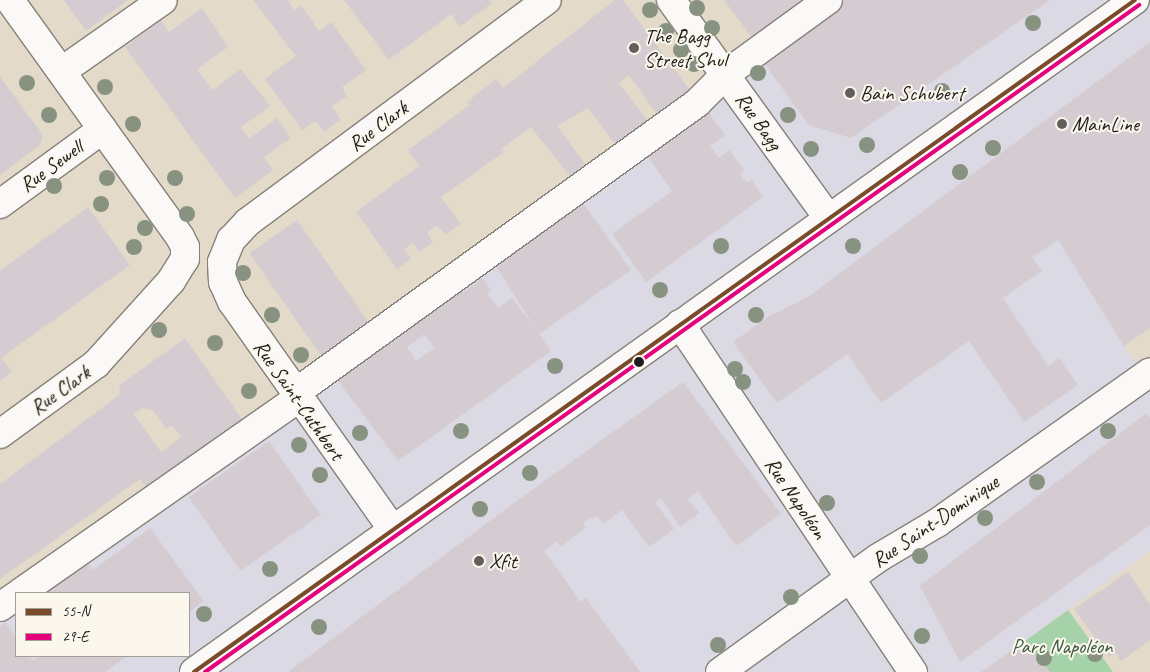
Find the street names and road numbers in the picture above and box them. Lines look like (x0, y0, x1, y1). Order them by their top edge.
street label: Rue Bagg (730, 87, 788, 155)
street label: Rue Clark (343, 95, 413, 157)
street label: Rue Sewell (15, 135, 87, 197)
street label: Rue Saint-Cuthbert (248, 335, 350, 465)
street label: Rue Clark (25, 360, 95, 420)
street label: Rue Napoléon (759, 452, 833, 544)
street label: Rue Saint-Dominique (867, 469, 1003, 573)

